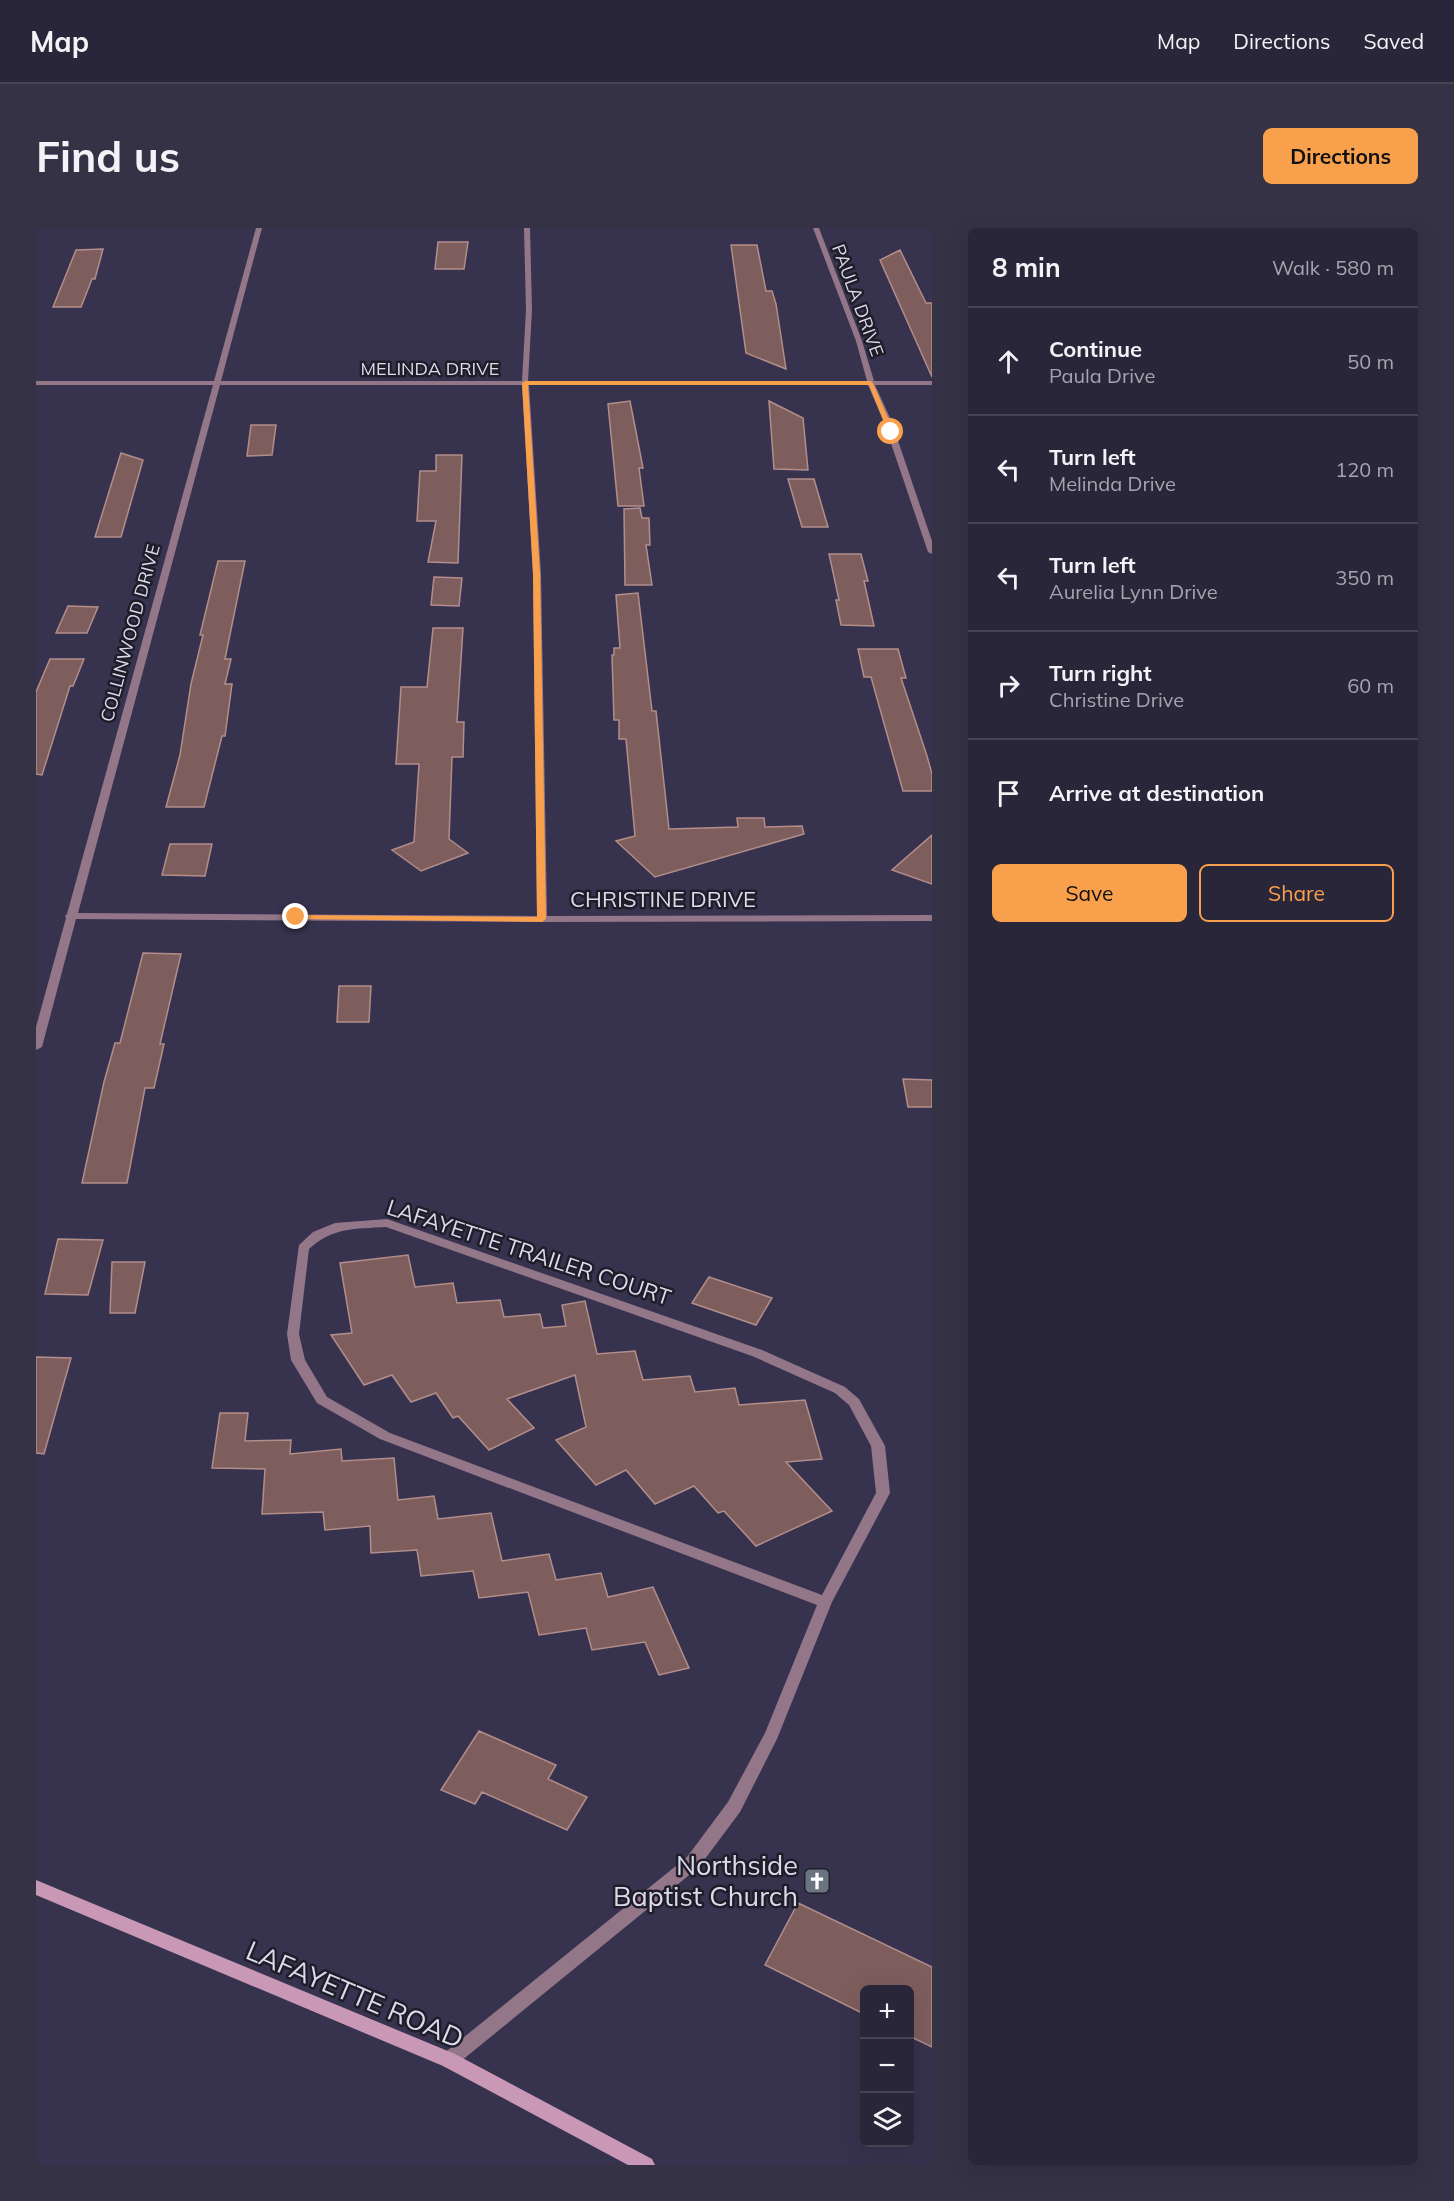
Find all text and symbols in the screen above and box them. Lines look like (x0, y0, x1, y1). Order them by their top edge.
text: Map (30, 24, 89, 59)
text: Map (1157, 28, 1200, 54)
text: Directions (1233, 28, 1330, 54)
text: Saved (1363, 28, 1424, 54)
button: Directions (1263, 128, 1418, 184)
text: Find us (36, 130, 180, 183)
street label: PAULA DRIVE (827, 241, 889, 359)
text: 8 min (992, 251, 1061, 284)
text: Walk · 580 m (1272, 255, 1394, 280)
text: Continue (1049, 335, 1142, 363)
icon: ahead (992, 345, 1025, 378)
text: 50 m (1347, 349, 1394, 374)
street label: MELINDA DRIVE (361, 357, 499, 380)
text: Paula Drive (1049, 363, 1155, 388)
route start (877, 418, 903, 444)
text: Turn left (1049, 443, 1136, 471)
icon: left (992, 453, 1025, 486)
text: 120 m (1335, 457, 1394, 482)
text: Melinda Drive (1049, 471, 1176, 496)
street label: COLLINWOOD DRIVE (95, 542, 165, 724)
text: Turn left (1049, 551, 1136, 579)
icon: left (992, 561, 1025, 594)
text: 350 m (1335, 565, 1394, 590)
text: Aurelia Lynn Drive (1049, 579, 1218, 604)
text: Turn right (1049, 659, 1152, 687)
icon: right (992, 669, 1025, 702)
text: 60 m (1347, 673, 1394, 698)
text: Christine Drive (1049, 687, 1184, 712)
icon: arrive (992, 777, 1025, 810)
text: Arrive at destination (1049, 779, 1264, 807)
button: Save (992, 864, 1187, 922)
button: Share (1199, 864, 1394, 922)
street label: CHRISTINE DRIVE (570, 885, 756, 913)
route end (282, 903, 308, 929)
street label: LAFAYETTE TRAILER COURT (383, 1193, 675, 1311)
place label: Northside Baptist Church (613, 1848, 798, 1913)
church icon: Northside Baptist Church (802, 1866, 832, 1896)
street label: LAFAYETTE ROAD (241, 1933, 469, 2055)
map controls (860, 1985, 914, 2147)
button: + (860, 1985, 914, 2039)
button: − (860, 2039, 914, 2093)
button: layers (860, 2093, 914, 2147)

